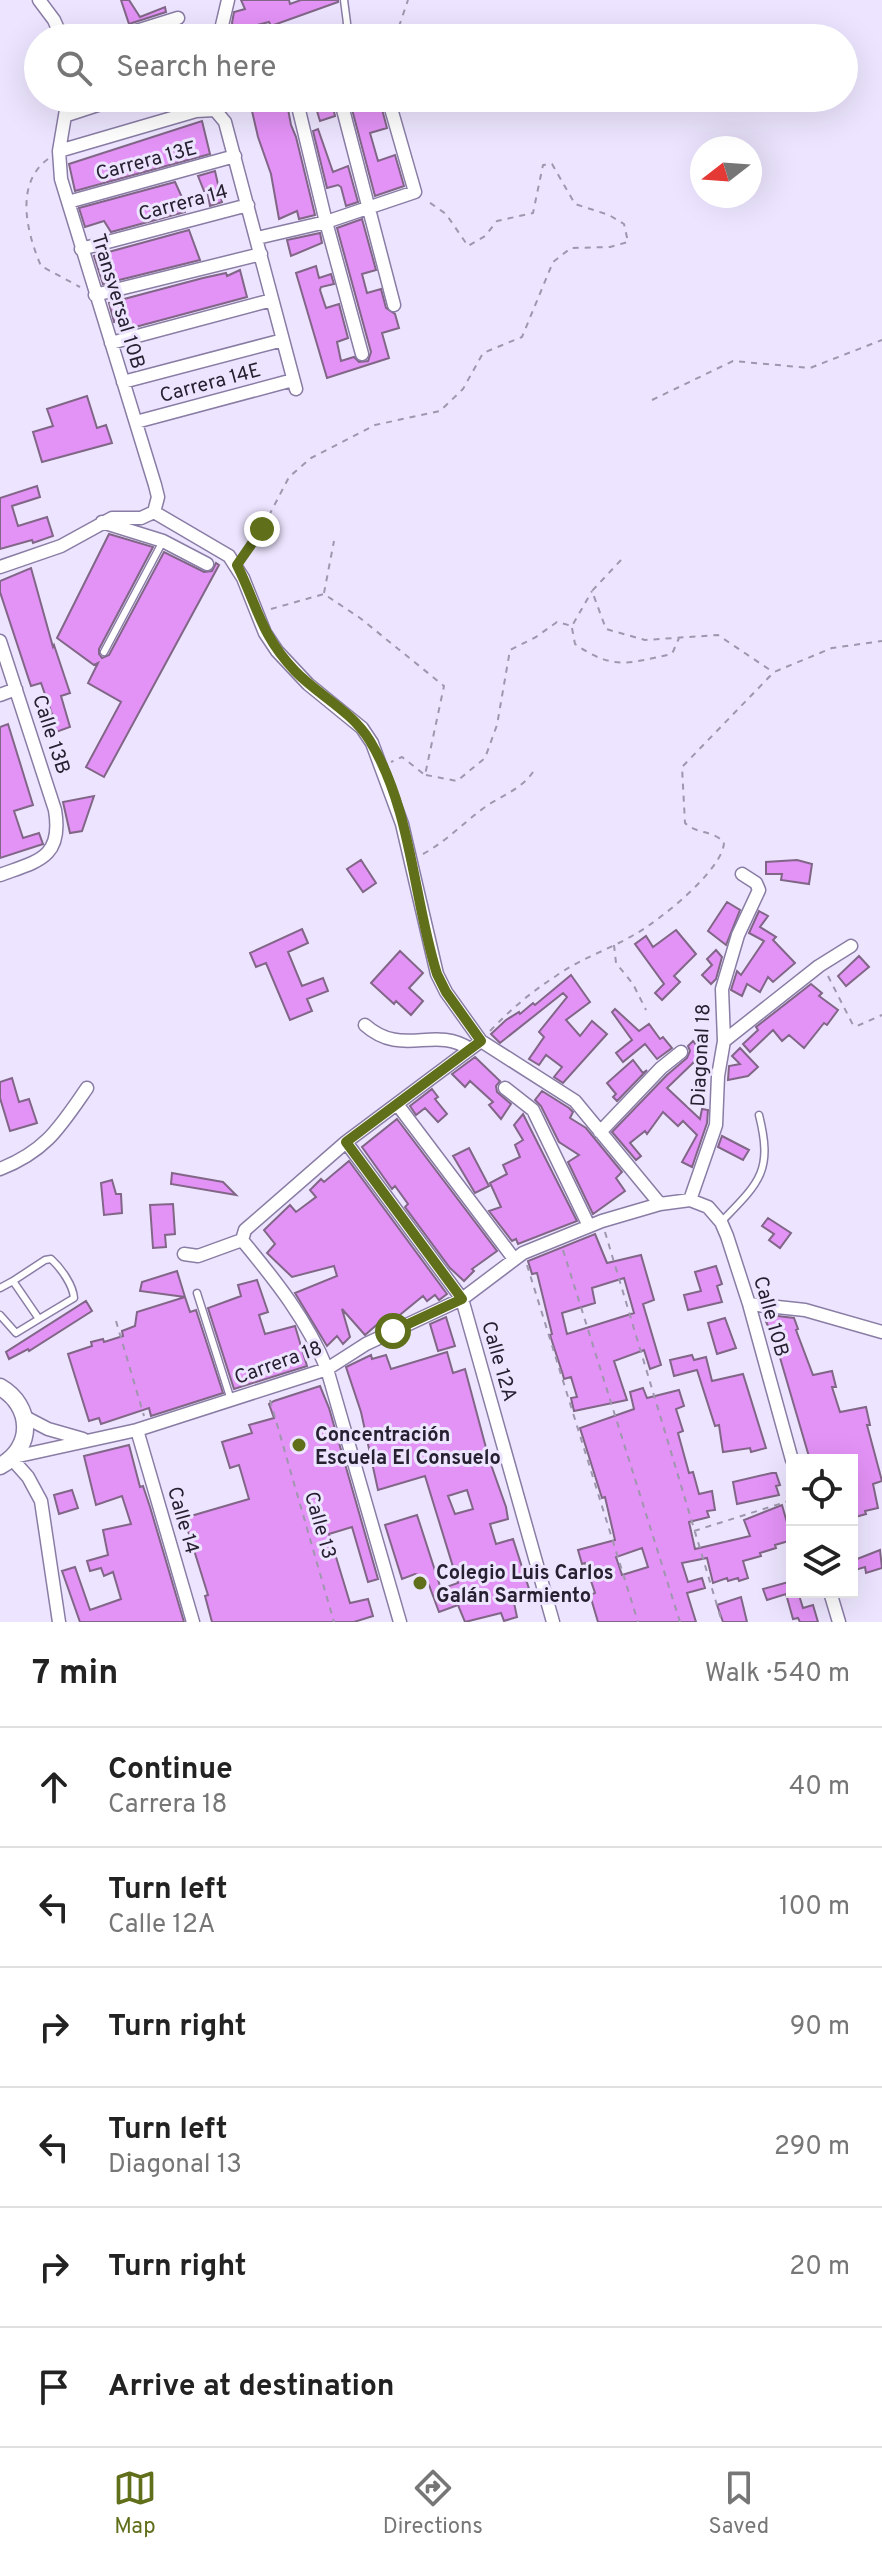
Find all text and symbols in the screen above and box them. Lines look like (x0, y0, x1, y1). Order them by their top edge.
search box (24, 24, 858, 112)
icon: search (52, 46, 96, 90)
text: Search here (116, 50, 276, 87)
street label: Carrera 13E (93, 136, 200, 188)
north arrow (690, 136, 762, 208)
street label: Carrera 14 (136, 180, 231, 228)
street label: Transversal 10B (84, 231, 150, 372)
street label: Carrera 14E (157, 358, 264, 410)
route end (244, 511, 280, 547)
street label: Calle 13B (25, 692, 75, 778)
street label: Diagonal 18 (686, 1003, 718, 1107)
street label: Calle 10B (746, 1273, 794, 1360)
route start (375, 1313, 411, 1349)
street label: Calle 12A (474, 1318, 522, 1405)
street label: Carrera 18 (231, 1336, 326, 1392)
place label: Concentración Escuela El Consuelo (315, 1423, 501, 1472)
marker: Concentración Escuela El Consuelo (290, 1436, 308, 1454)
map controls (786, 1454, 858, 1598)
button: locate (786, 1454, 858, 1526)
street label: Calle 14 (160, 1484, 204, 1557)
street label: Calle 13 (297, 1489, 341, 1562)
button: layers (786, 1526, 858, 1598)
place label: Colegio Luis Carlos Galán Sarmiento (436, 1561, 614, 1610)
marker: Colegio Luis Carlos Galán Sarmiento (411, 1574, 429, 1592)
text: 7 min (32, 1653, 118, 1696)
text: Walk · 540 m (705, 1658, 850, 1691)
text: Continue (108, 1752, 233, 1789)
icon: ahead (32, 1765, 76, 1809)
text: 40 m (789, 1771, 850, 1804)
text: Carrera 18 (108, 1789, 228, 1822)
text: Turn left (108, 1872, 228, 1909)
icon: left (32, 1885, 76, 1929)
text: 100 m (779, 1891, 850, 1924)
text: Calle 12A (108, 1909, 215, 1942)
icon: right (32, 2005, 76, 2049)
text: Turn right (108, 2009, 246, 2046)
text: 90 m (790, 2011, 850, 2044)
text: Turn left (108, 2112, 228, 2149)
icon: left (32, 2125, 76, 2169)
text: 290 m (774, 2131, 850, 2164)
text: Diagonal 13 (108, 2149, 242, 2182)
icon: right (32, 2245, 76, 2289)
text: Turn right (108, 2249, 246, 2286)
text: 20 m (789, 2251, 850, 2284)
icon: arrive (32, 2365, 76, 2409)
text: Arrive at destination (108, 2369, 394, 2406)
tab: Map (113, 2466, 157, 2541)
tab: Directions (383, 2466, 483, 2541)
tab: Saved (709, 2466, 769, 2541)

